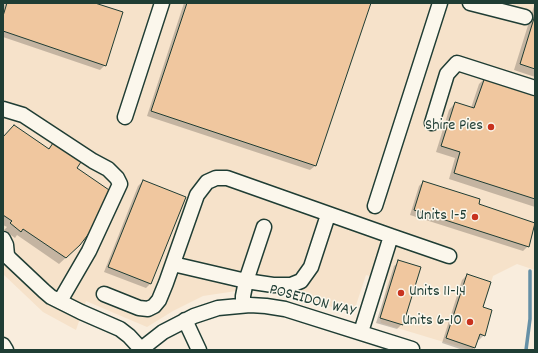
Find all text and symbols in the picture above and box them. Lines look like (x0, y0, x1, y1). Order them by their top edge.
place label: Shire Pies (425, 117, 483, 137)
marker: Shire Pies (486, 122, 496, 132)
place label: Units 1-5 (416, 207, 467, 227)
marker: Units 1-5 (470, 212, 480, 222)
street label: POSEIDON WAY (267, 281, 357, 323)
place label: Units 11-14 (409, 283, 466, 303)
marker: Units 11-14 (396, 288, 406, 298)
place label: Units 6-10 (402, 312, 462, 332)
marker: Units 6-10 (465, 317, 475, 327)

